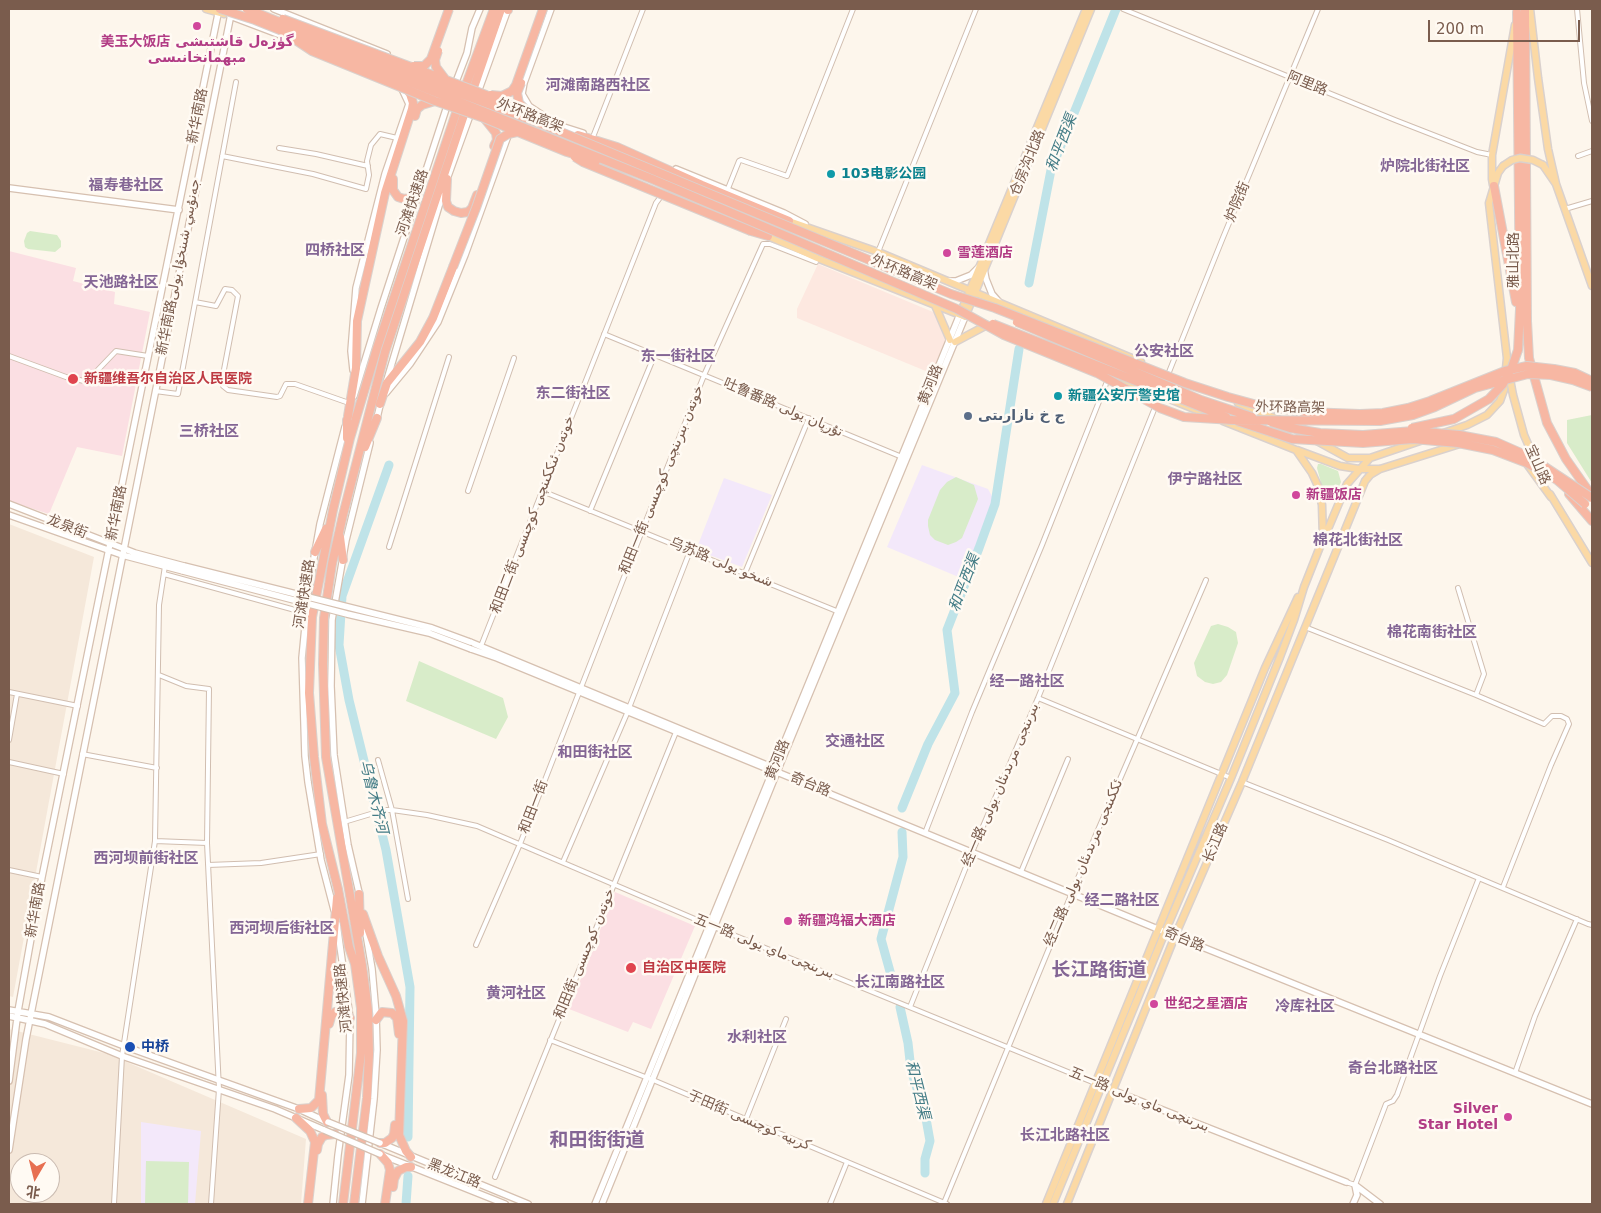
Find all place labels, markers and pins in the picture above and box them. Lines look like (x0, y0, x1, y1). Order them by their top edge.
marker: 美玉大饭店 گۈزەل قاشتىشى مېھمانخانىسى (191, 20, 203, 32)
place label: 美玉大饭店 گۈزەل قاشتىشى مېھمانخانىسى (100, 34, 294, 66)
place label: 103电影公园 (841, 166, 926, 182)
marker: 103电影公园 (825, 168, 837, 180)
place label: 雪莲酒店 (957, 245, 1013, 261)
marker: 雪莲酒店 (941, 247, 953, 259)
place label: 新疆维吾尔自治区人民医院 (84, 371, 252, 387)
marker: 新疆维吾尔自治区人民医院 (66, 372, 80, 386)
place label: 新疆公安厅警史馆 (1068, 388, 1180, 404)
marker: 新疆公安厅警史馆 (1052, 390, 1064, 402)
place label: ج خ نازارىتى (978, 408, 1064, 424)
marker: ج خ نازارىتى (962, 410, 974, 422)
place label: 新疆饭店 (1306, 487, 1362, 503)
marker: 新疆饭店 (1290, 489, 1302, 501)
place label: 新疆鸿福大酒店 (798, 913, 896, 929)
marker: 新疆鸿福大酒店 (782, 915, 794, 927)
place label: 自治区中医院 (642, 960, 726, 976)
marker: 自治区中医院 (624, 961, 638, 975)
place label: 世纪之星酒店 (1164, 996, 1248, 1012)
marker: 世纪之星酒店 (1148, 998, 1160, 1010)
place label: 中桥 (141, 1039, 169, 1055)
marker: 中桥 (123, 1040, 137, 1054)
place label: Silver Star Hotel (1418, 1101, 1498, 1134)
marker: Silver Star Hotel (1502, 1111, 1514, 1123)

